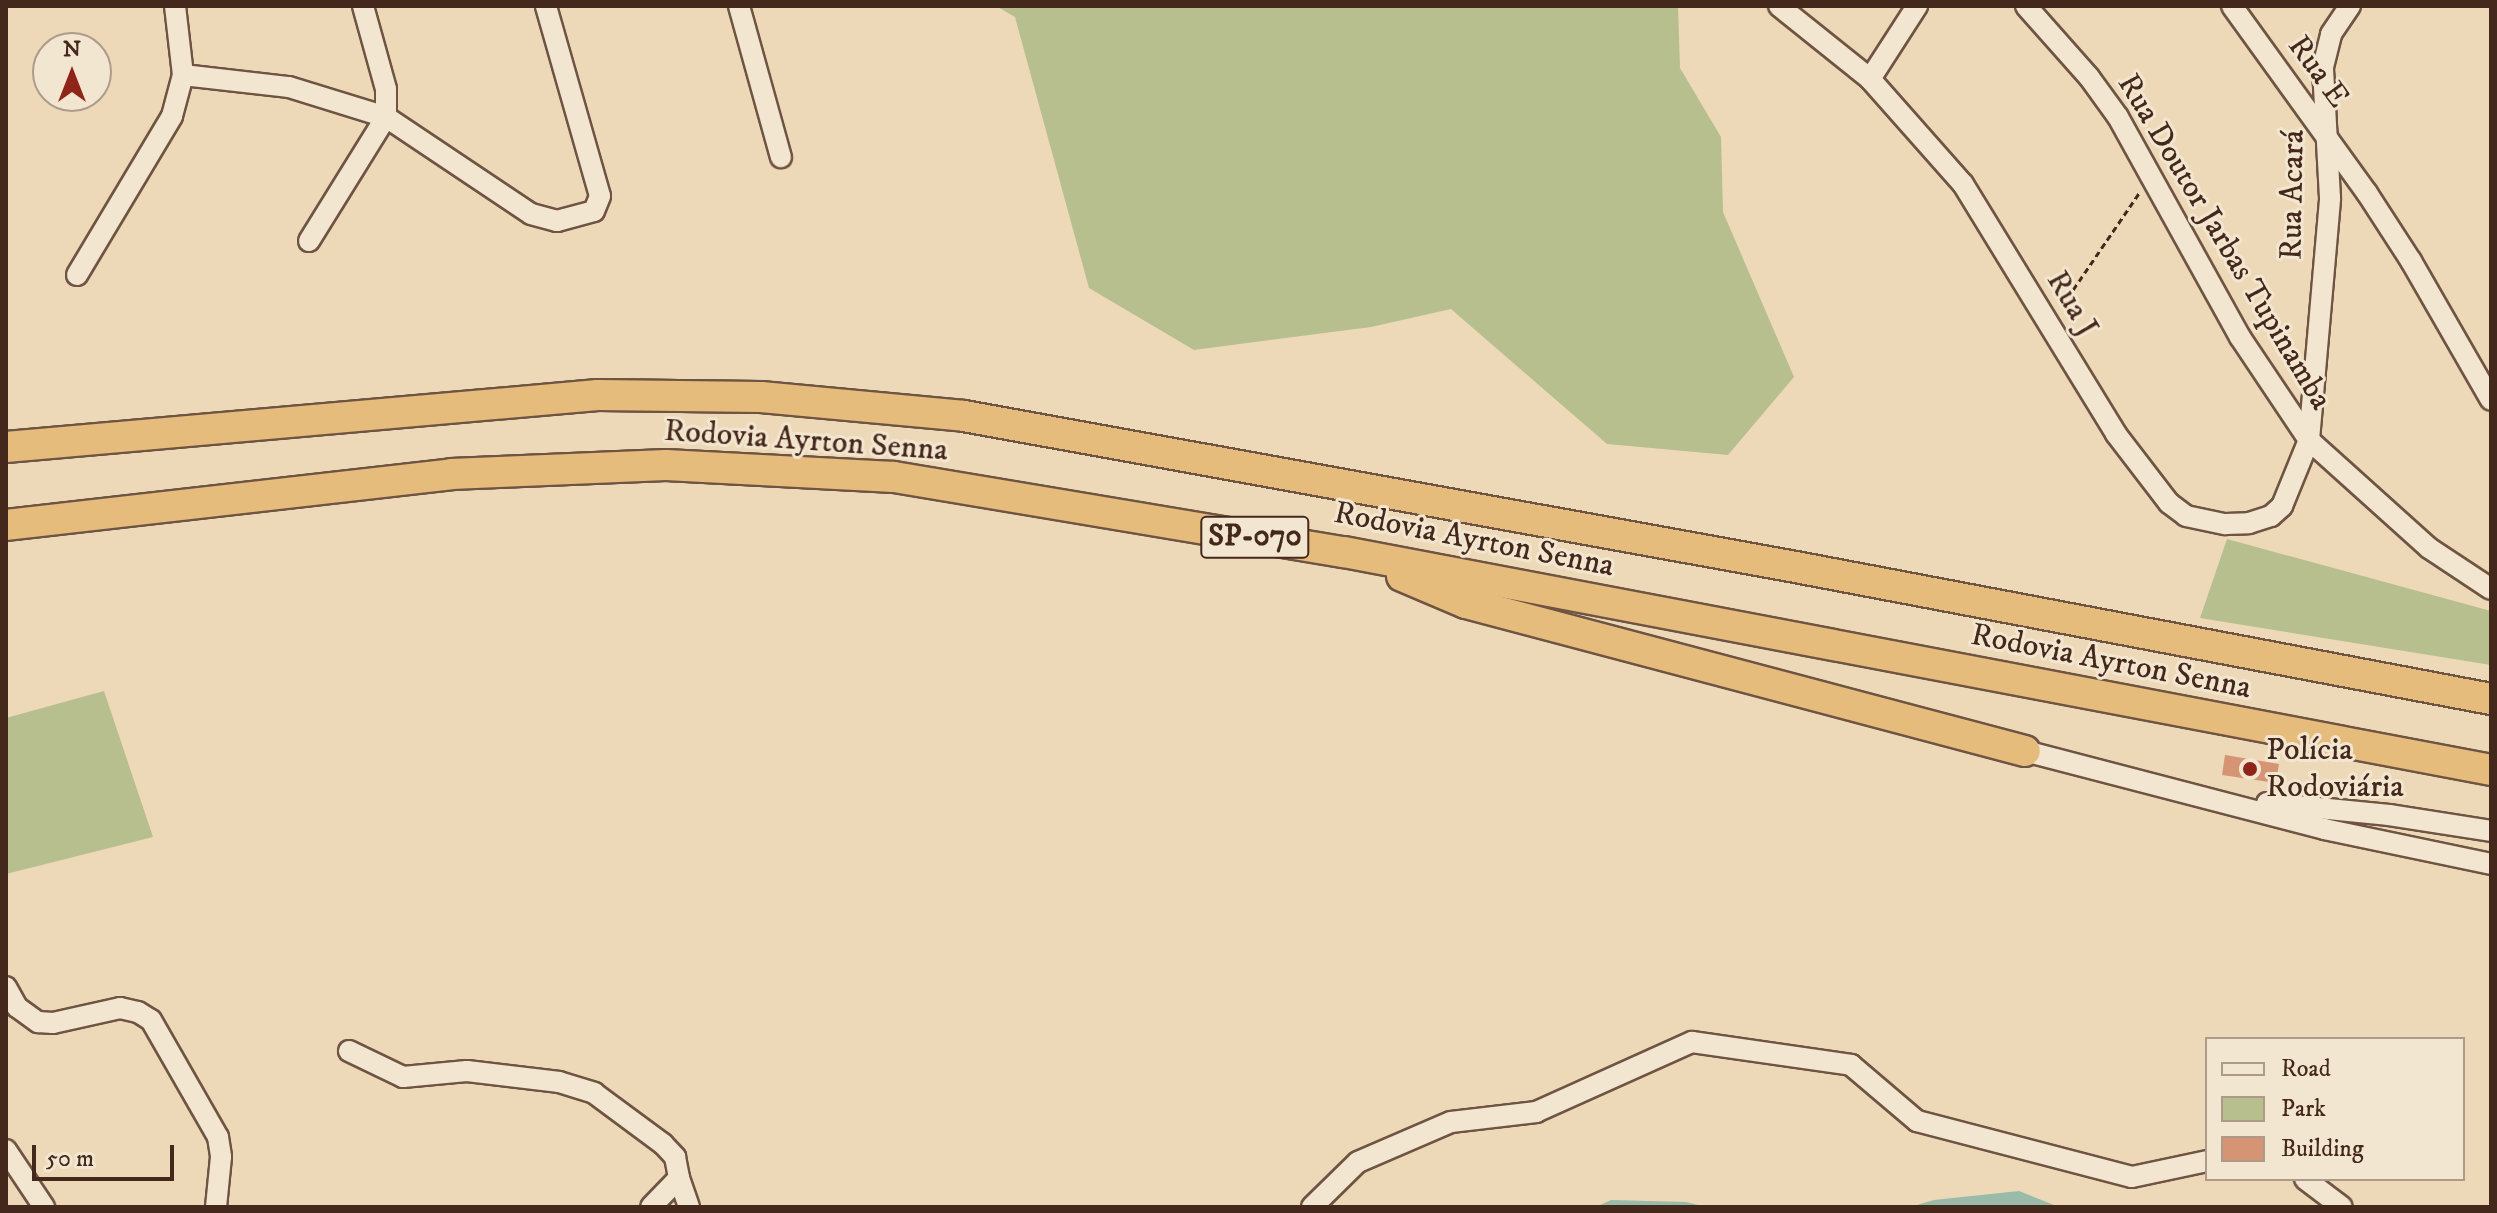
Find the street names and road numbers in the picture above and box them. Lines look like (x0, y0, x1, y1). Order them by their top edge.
street label: Rua E (2279, 28, 2357, 116)
street label: Rua Doutor Jarbas Tupinamba (2108, 67, 2340, 417)
street label: Rua Acará (2273, 129, 2313, 261)
street label: Rua J (2037, 264, 2107, 344)
street label: Rodovia Ayrton Senna (663, 412, 949, 470)
street label: Rodovia Ayrton Senna (1331, 494, 1617, 586)
road number: SP-070 (1199, 511, 1311, 563)
street label: Rodovia Ayrton Senna (1968, 616, 2254, 708)

